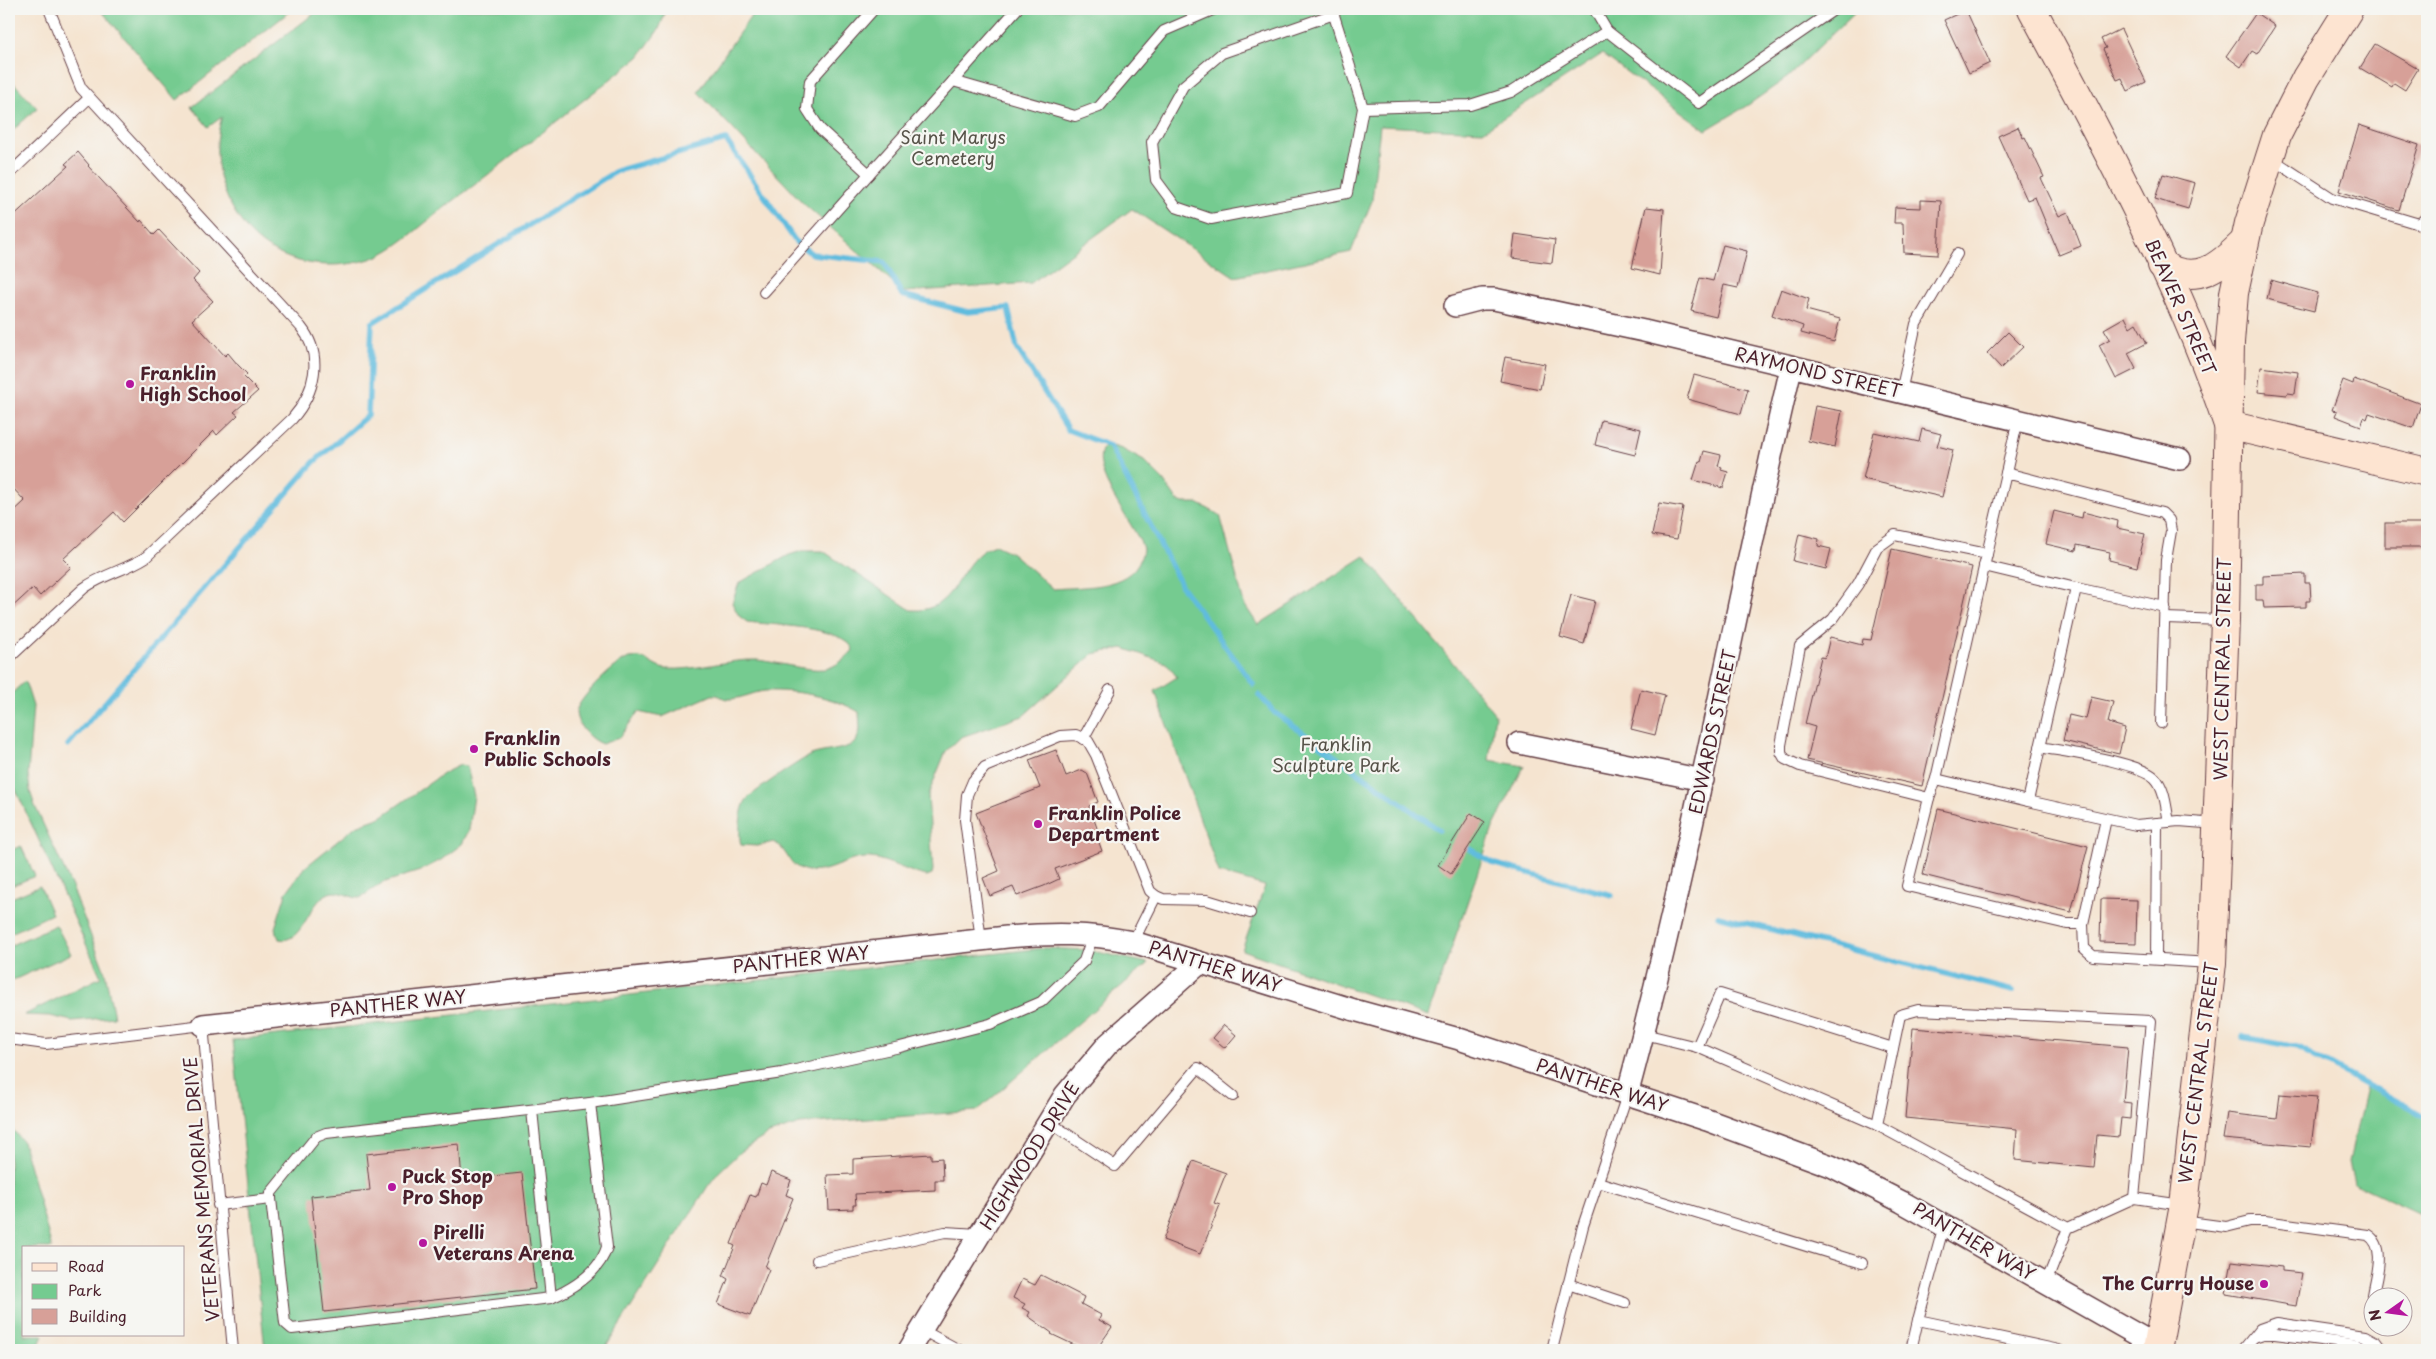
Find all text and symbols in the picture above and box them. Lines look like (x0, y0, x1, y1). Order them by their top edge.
park label: Saint Marys Cemetery (900, 123, 1006, 171)
street label: BEAVER STREET (2139, 234, 2224, 379)
street label: RAYMOND STREET (1732, 339, 1905, 404)
place label: Franklin High School (140, 359, 246, 407)
marker: Franklin High School (124, 378, 136, 390)
street label: WEST CENTRAL STREET (2206, 557, 2237, 781)
street label: EDWARDS STREET (1681, 647, 1742, 817)
place label: Franklin Public Schools (484, 724, 611, 772)
park label: Franklin Sculpture Park (1272, 730, 1400, 778)
marker: Franklin Public Schools (468, 743, 480, 755)
place label: Franklin Police Department (1048, 799, 1181, 847)
marker: Franklin Police Department (1032, 818, 1044, 830)
street label: PANTHER WAY (1146, 933, 1286, 999)
street label: PANTHER WAY (731, 938, 871, 979)
street label: WEST CENTRAL STREET (2171, 960, 2225, 1185)
street label: PANTHER WAY (328, 982, 468, 1023)
street label: PANTHER WAY (1533, 1050, 1672, 1119)
street label: VETERANS MEMORIAL DRIVE (175, 1056, 226, 1323)
street label: HIGHWOOD DRIVE (972, 1076, 1085, 1235)
place label: Puck Stop Pro Shop (402, 1162, 493, 1210)
marker: Puck Stop Pro Shop (386, 1181, 398, 1193)
street label: PANTHER WAY (1908, 1195, 2041, 1287)
place label: Pirelli Veterans Arena (433, 1218, 574, 1266)
marker: Pirelli Veterans Arena (417, 1237, 429, 1249)
legend (22, 1246, 185, 1336)
text: Road (68, 1254, 104, 1277)
place label: The Curry House (2102, 1269, 2254, 1296)
text: Park (68, 1278, 102, 1301)
marker: The Curry House (2258, 1278, 2270, 1290)
north arrow (2364, 1286, 2414, 1336)
text: Building (68, 1304, 127, 1327)
text: N (2363, 1307, 2386, 1323)

